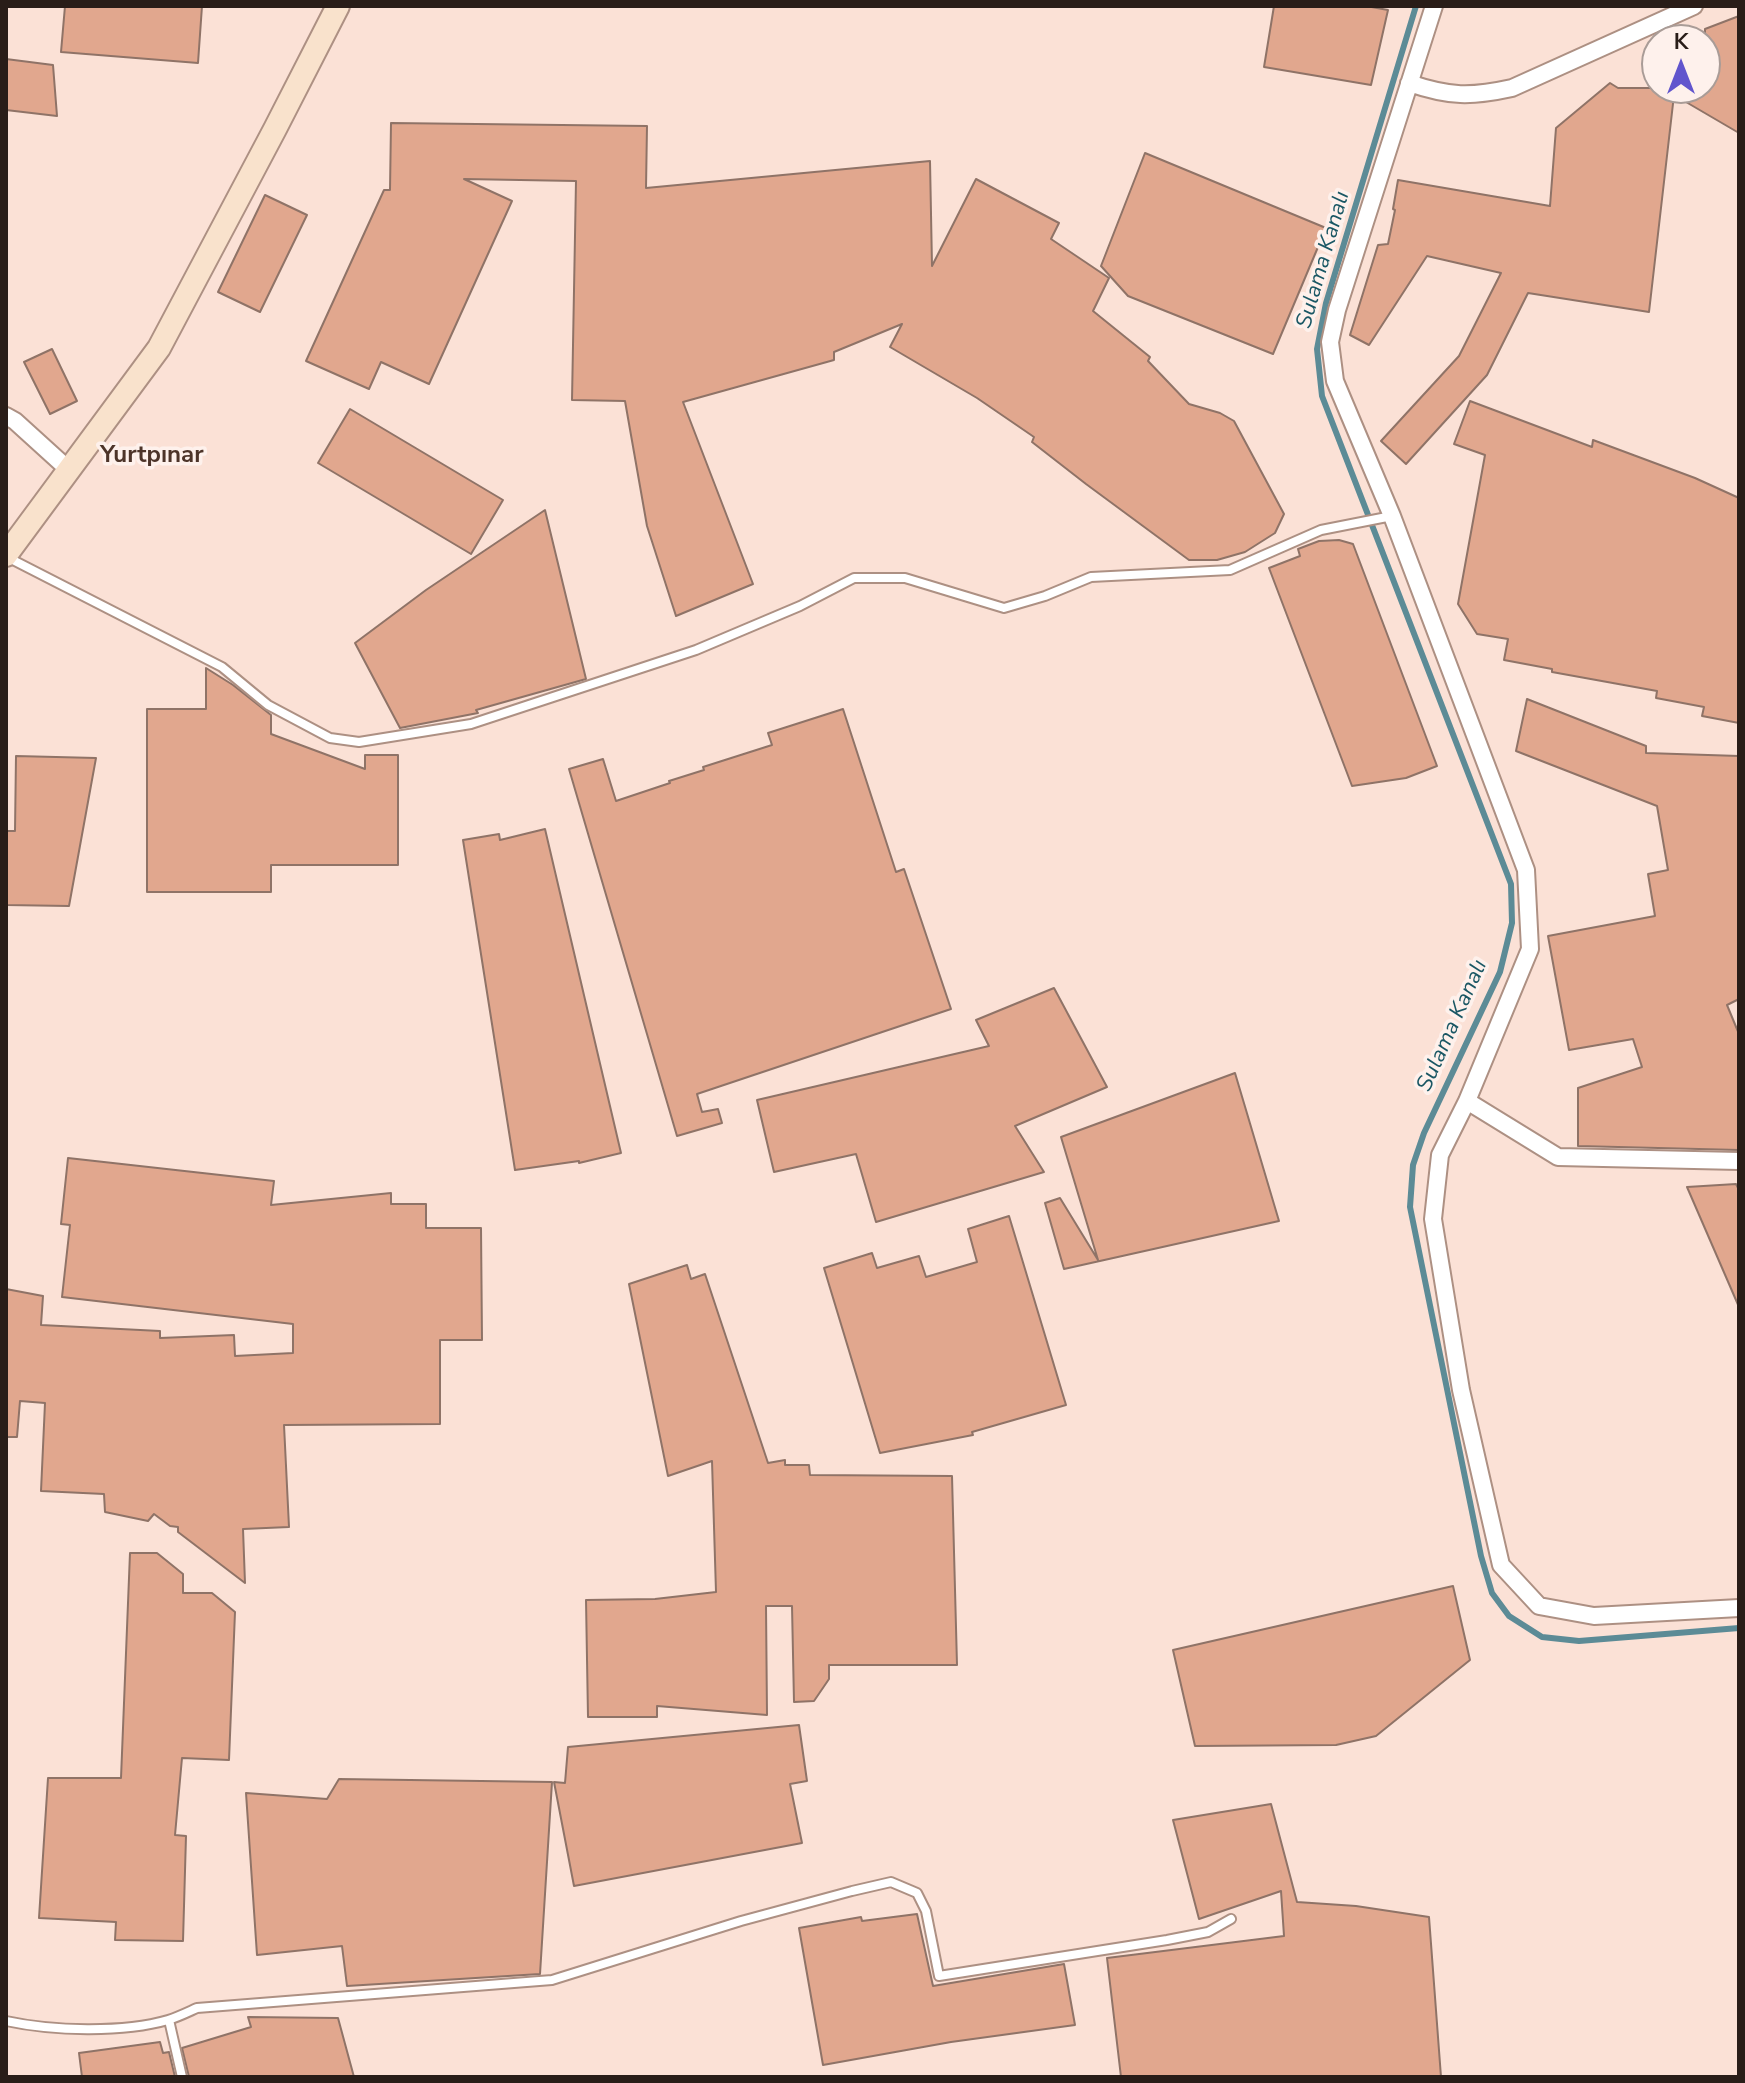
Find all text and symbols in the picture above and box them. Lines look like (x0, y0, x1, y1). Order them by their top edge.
north arrow (1641, 24, 1721, 104)
text: K (1674, 27, 1688, 57)
water label: Sulama Kanalı (1292, 188, 1356, 332)
district label: Yurtpınar (100, 442, 204, 470)
water label: Sulama Kanalı (1412, 956, 1494, 1096)

